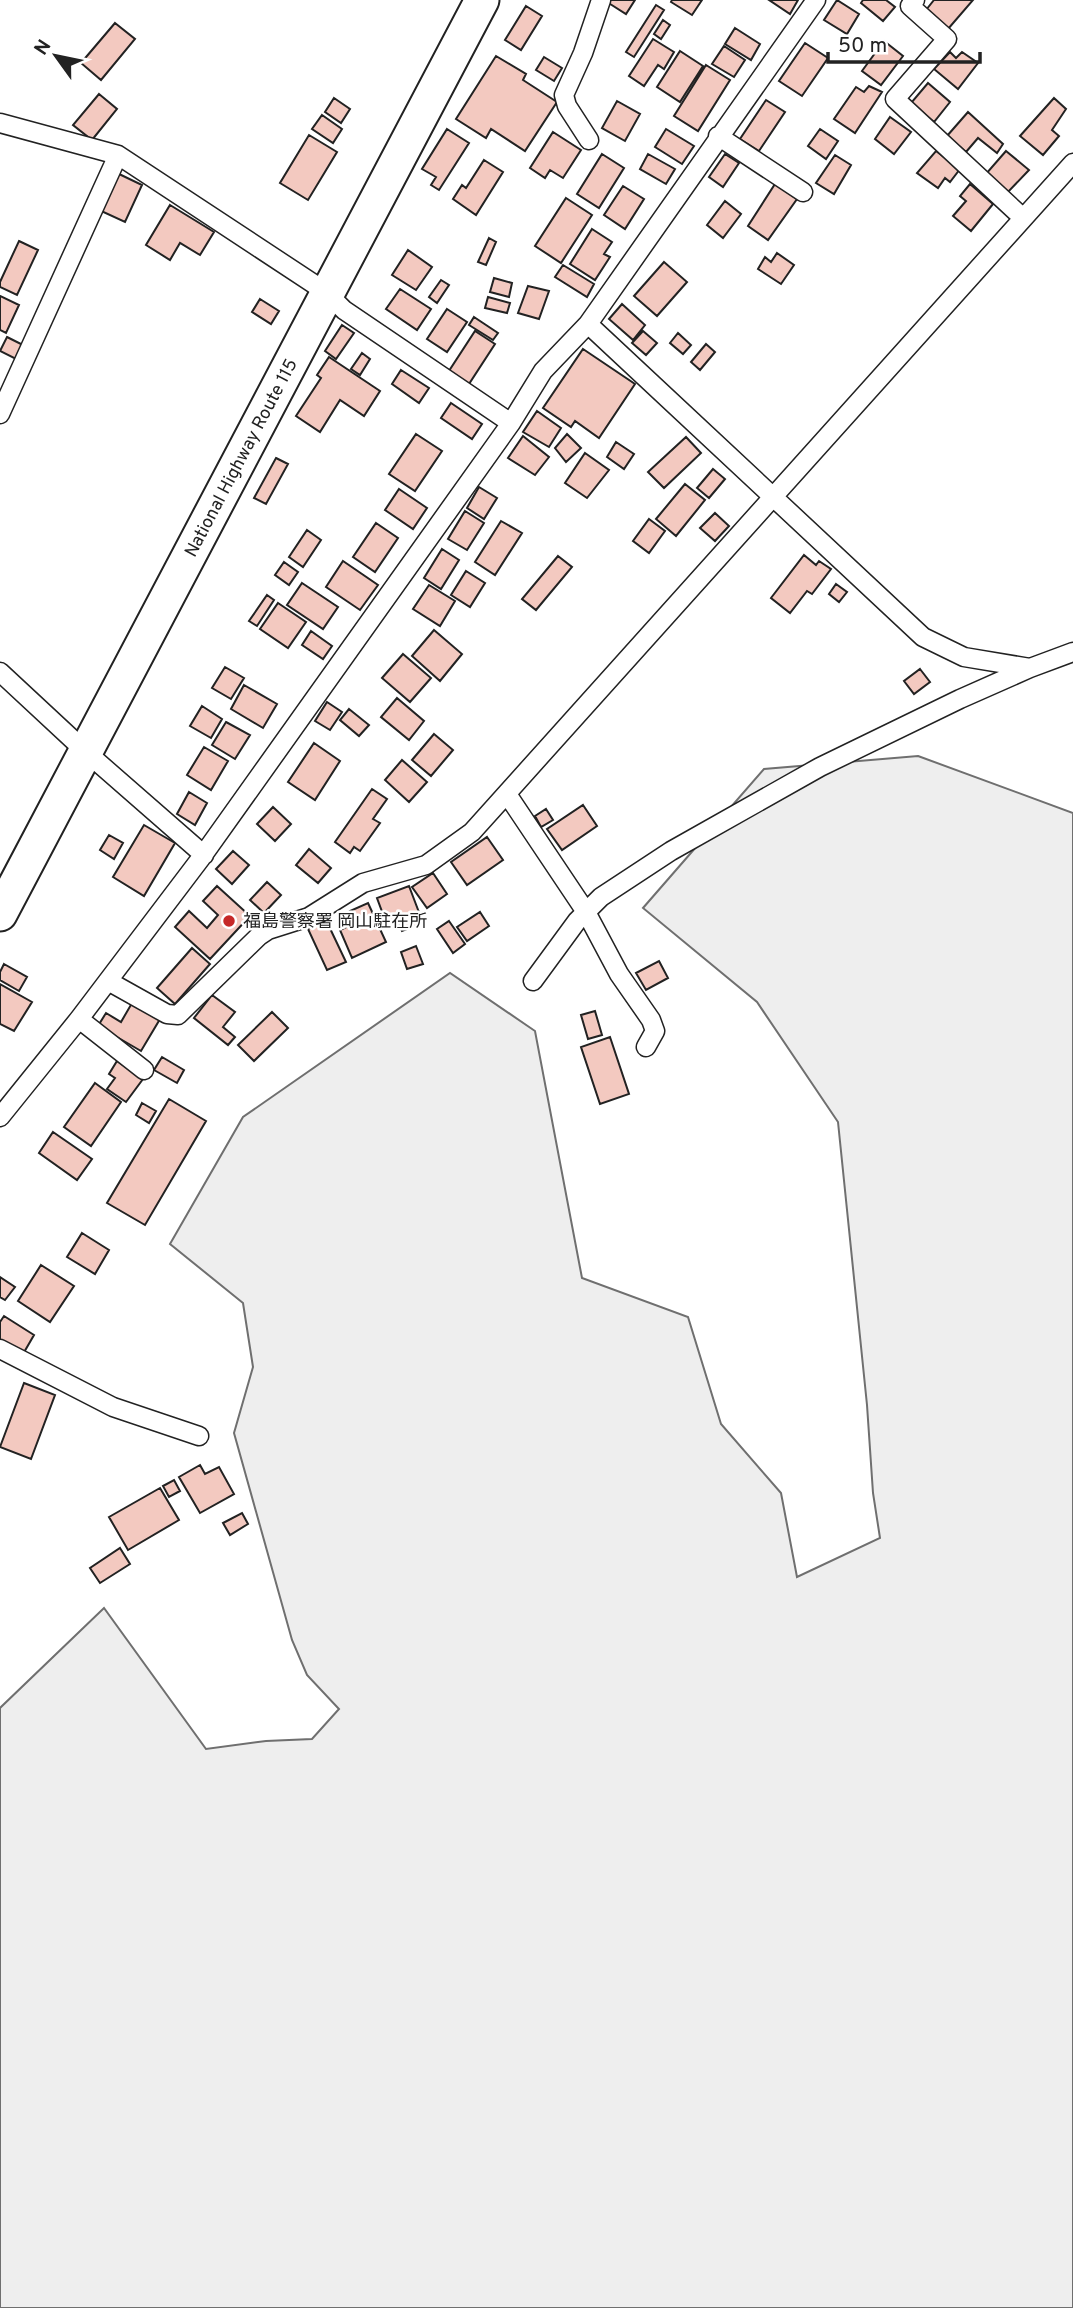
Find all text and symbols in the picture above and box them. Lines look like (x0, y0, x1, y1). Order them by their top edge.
north arrow (21, 21, 91, 91)
scale bar (828, 21, 980, 65)
text: 50 m (838, 33, 887, 60)
text: N (30, 36, 57, 60)
street label: National Highway Route 115 (180, 355, 304, 561)
place label: 福島警察署 岡山駐在所 (243, 911, 427, 934)
marker: 福島警察署 岡山駐在所 (221, 913, 237, 929)

